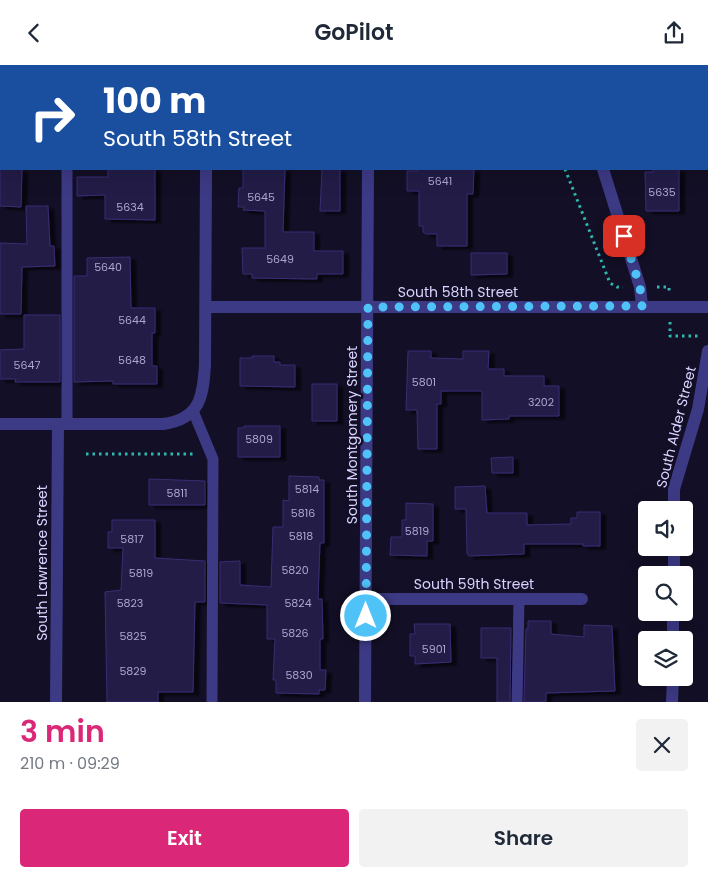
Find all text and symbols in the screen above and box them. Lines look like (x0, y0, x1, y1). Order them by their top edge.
text: GoPilot (314, 17, 394, 48)
icon: back (20, 19, 48, 47)
icon: share (660, 19, 688, 47)
text: 100 m (103, 76, 206, 125)
icon: right (20, 85, 85, 150)
text: South 58th Street (103, 123, 292, 154)
house number: 5641 (428, 173, 452, 189)
house number: 5635 (648, 184, 676, 200)
house number: 5645 (247, 189, 275, 205)
house number: 5634 (116, 199, 144, 215)
pin (603, 215, 645, 257)
icon: arrive (610, 222, 638, 250)
house number: 5649 (266, 251, 294, 267)
house number: 5640 (94, 259, 122, 275)
street label: South 58th Street (398, 282, 518, 302)
house number: 5644 (118, 312, 146, 328)
street label: South Montgomery Street (342, 346, 362, 524)
house number: 5648 (118, 352, 146, 368)
house number: 5647 (14, 357, 40, 373)
street label: South Alder Street (651, 364, 701, 490)
house number: 5801 (412, 374, 436, 390)
house number: 3202 (528, 394, 554, 410)
house number: 5809 (245, 431, 273, 447)
house number: 5814 (295, 481, 319, 497)
street label: South Lawrence Street (32, 485, 52, 641)
house number: 5811 (167, 485, 187, 501)
map controls (638, 501, 693, 686)
button: sound (638, 501, 693, 556)
house number: 5816 (291, 505, 315, 521)
house number: 5819 (405, 523, 429, 539)
house number: 5818 (289, 528, 313, 544)
house number: 5817 (120, 531, 144, 547)
house number: 5820 (281, 562, 309, 578)
house number: 5819 (129, 565, 153, 581)
button: search (638, 566, 693, 621)
street label: South 59th Street (414, 574, 534, 594)
position arrow (339, 589, 391, 641)
house number: 5823 (117, 595, 143, 611)
house number: 5824 (284, 595, 312, 611)
house number: 5826 (281, 625, 309, 641)
house number: 5825 (119, 628, 147, 644)
button: layers (638, 631, 693, 686)
house number: 5901 (422, 641, 446, 657)
house number: 5829 (119, 663, 147, 679)
house number: 5830 (285, 667, 313, 683)
text: 3 min (20, 710, 105, 753)
button: close (636, 719, 688, 771)
text: 210 m · 09:29 (20, 752, 120, 775)
button: Exit (20, 809, 349, 867)
button: Share (359, 809, 688, 867)

